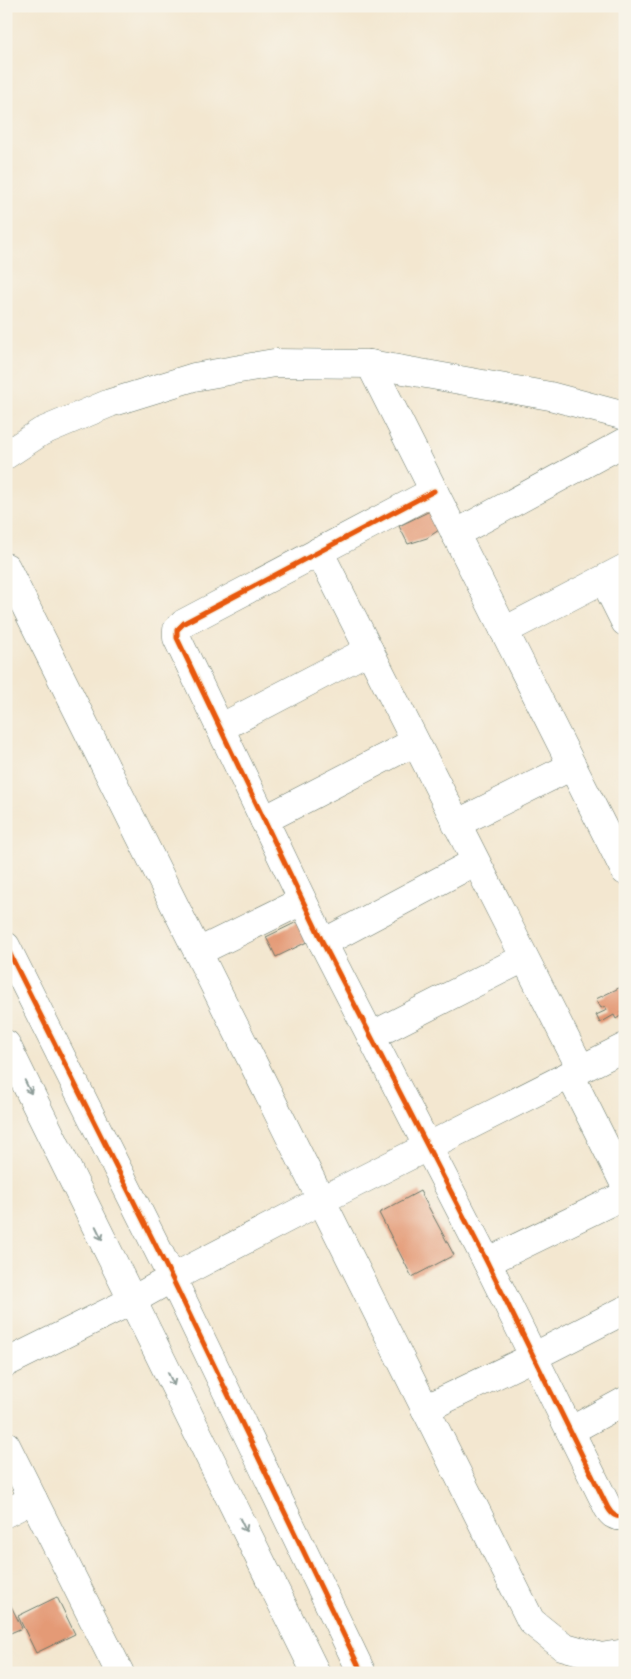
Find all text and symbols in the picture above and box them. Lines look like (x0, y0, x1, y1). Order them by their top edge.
one-way arrow (23, 1080, 33, 1095)
one-way arrow (95, 1225, 105, 1240)
one-way arrow (167, 1371, 176, 1386)
one-way arrow (239, 1517, 248, 1532)

